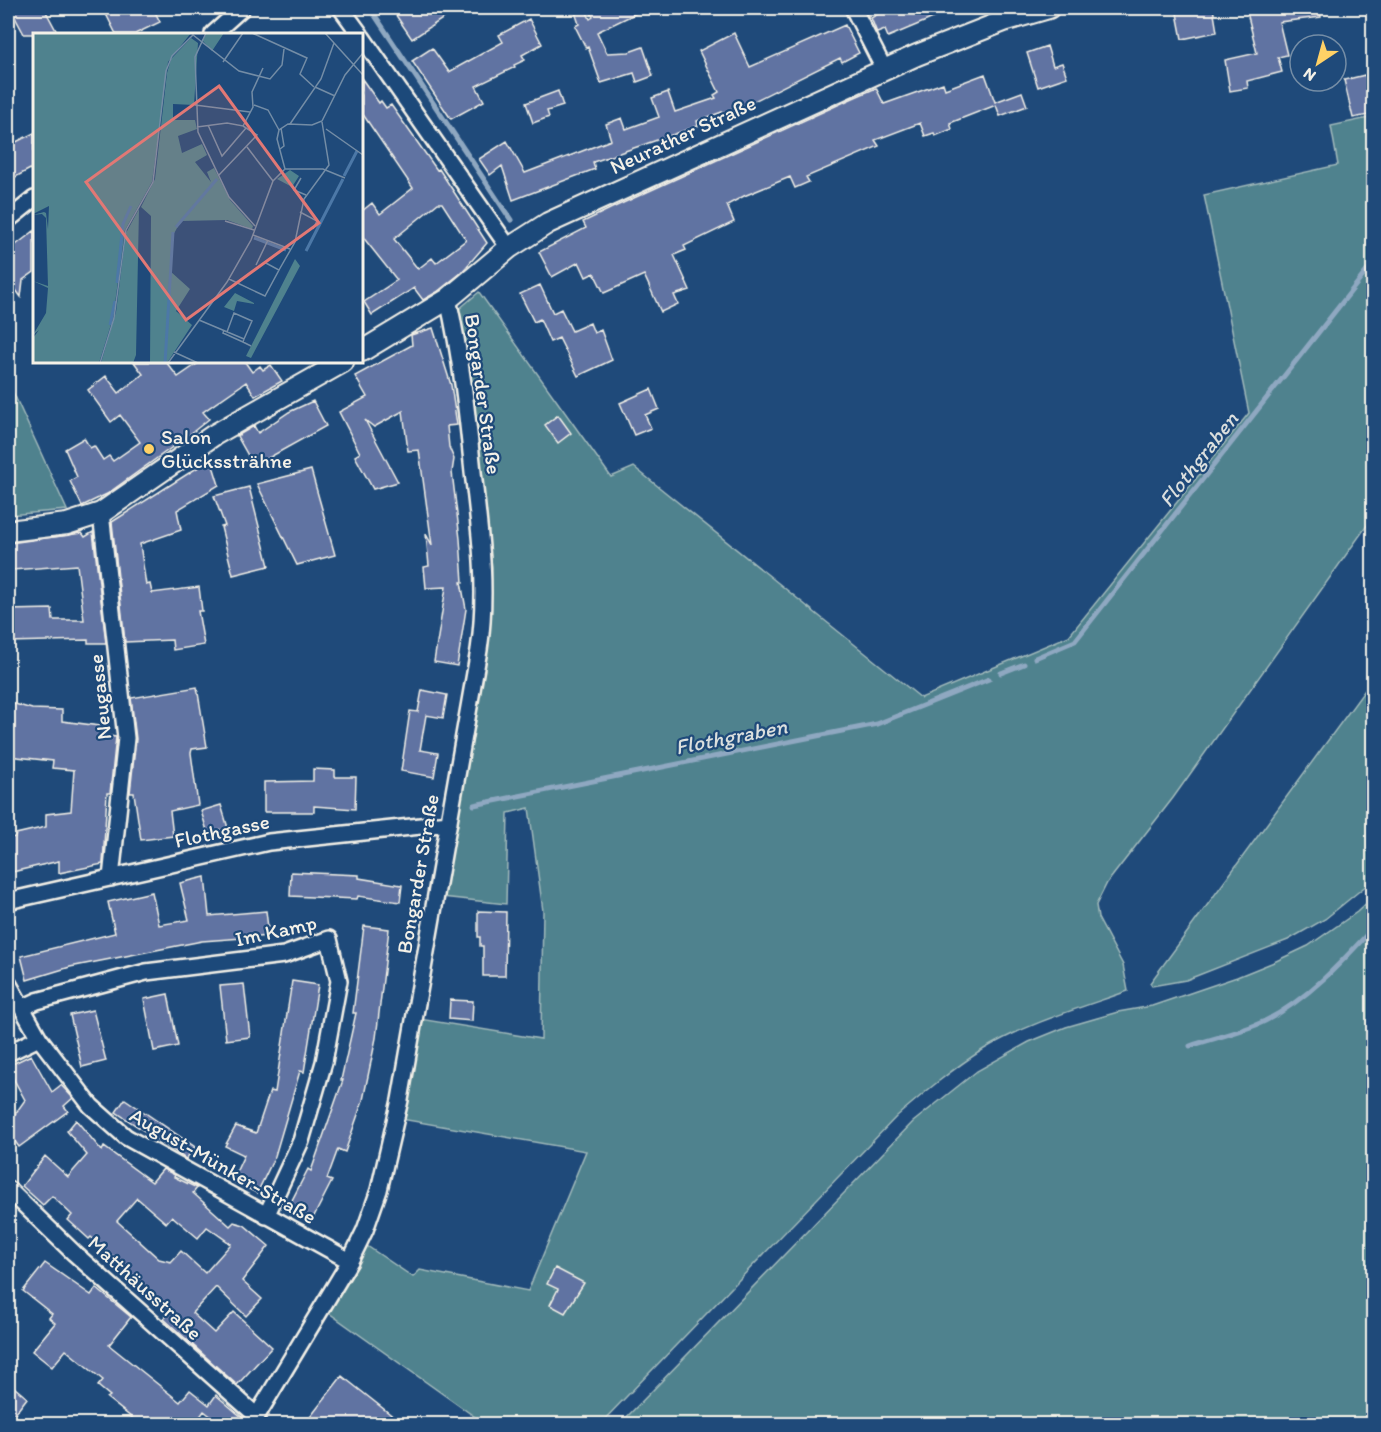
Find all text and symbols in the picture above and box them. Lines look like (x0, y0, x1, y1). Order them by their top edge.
inset map (33, 33, 363, 363)
north arrow (1288, 33, 1348, 93)
text: N (1300, 64, 1319, 86)
street label: Neurather Straße (606, 90, 760, 179)
street label: Bongarder Straße (460, 312, 507, 476)
water label: Flothgraben (1153, 406, 1244, 512)
place label: Salon Glückssträhne (161, 424, 292, 473)
marker: Salon Glückssträhne (142, 442, 156, 456)
street label: Neugasse (83, 653, 116, 741)
water label: Flothgraben (673, 712, 790, 761)
street label: Bongarder Straße (391, 792, 444, 956)
street label: Flothgasse (172, 808, 272, 853)
street label: Im Kamp (233, 910, 319, 951)
street label: August-Münker-Straße (126, 1102, 321, 1229)
street label: Matthäusstraße (83, 1230, 207, 1345)

